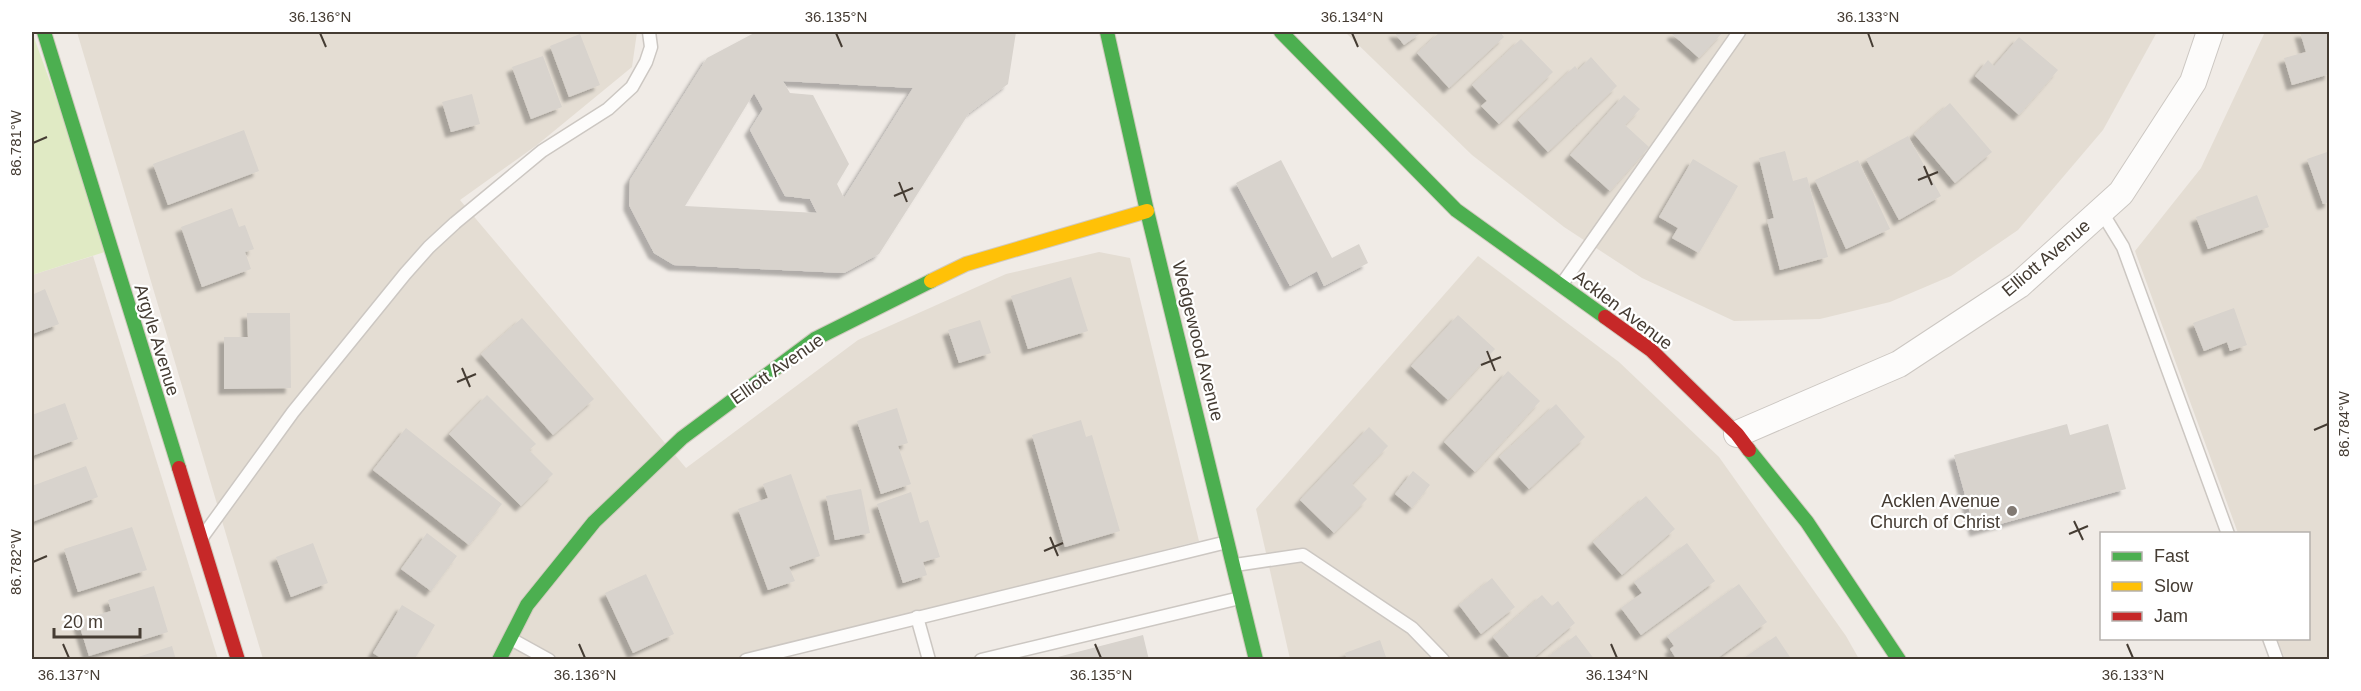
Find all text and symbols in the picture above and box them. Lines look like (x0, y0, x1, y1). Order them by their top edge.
text: 36.136°N (289, 8, 351, 25)
text: 36.135°N (805, 8, 867, 25)
text: 36.134°N (1321, 8, 1383, 25)
text: 36.133°N (1837, 8, 1899, 25)
text: 86.781°W (7, 109, 24, 176)
street label: Elliott Avenue (1998, 215, 2094, 301)
street label: Wedgewood Avenue (1168, 259, 1228, 423)
street label: Acklen Avenue (1570, 266, 1676, 354)
street label: Argyle Avenue (131, 282, 183, 398)
street label: Elliott Avenue (727, 330, 827, 408)
text: 86.784°W (2335, 390, 2352, 457)
place label: Acklen Avenue Church of Christ (1870, 491, 2000, 532)
marker: Acklen Avenue Church of Christ (2005, 504, 2019, 518)
text: 86.782°W (7, 528, 24, 595)
legend (2100, 532, 2310, 640)
text: Fast (2154, 546, 2189, 566)
text: Slow (2154, 576, 2194, 596)
scale bar (54, 601, 140, 639)
text: Jam (2154, 606, 2188, 626)
text: 20 m (63, 612, 103, 632)
text: 36.137°N (38, 666, 100, 683)
text: 36.136°N (554, 666, 616, 683)
text: 36.135°N (1070, 666, 1132, 683)
text: 36.134°N (1586, 666, 1648, 683)
text: 36.133°N (2102, 666, 2164, 683)

